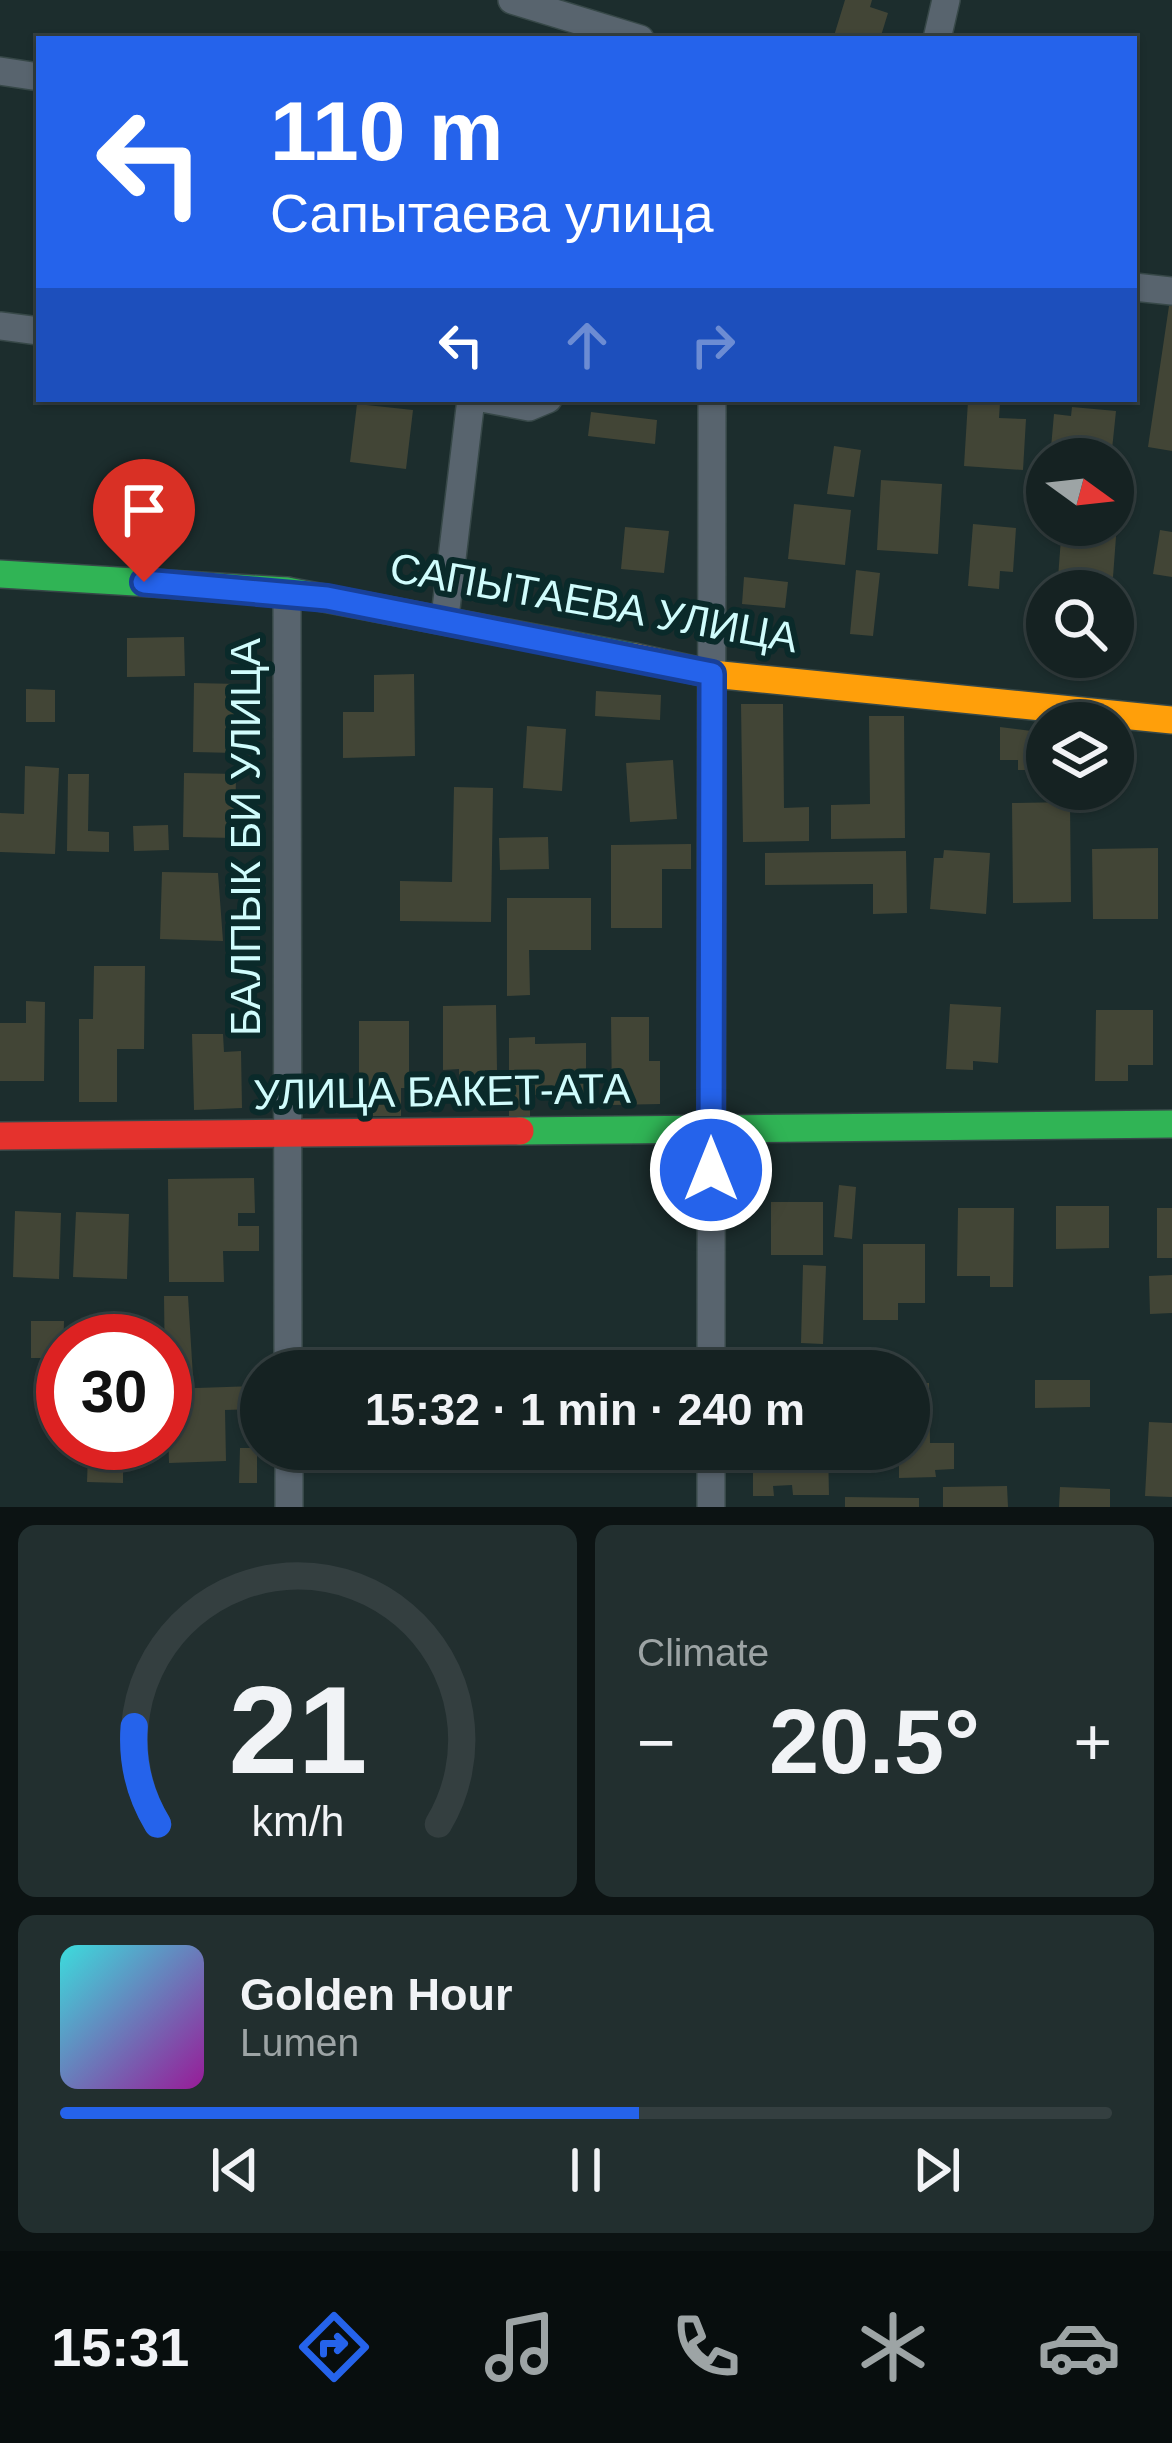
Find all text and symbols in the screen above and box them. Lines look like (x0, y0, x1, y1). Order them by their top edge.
icon: left (72, 84, 228, 240)
text: 110 m (270, 84, 504, 178)
text: Сапытаева улица (270, 183, 713, 243)
icon: left (428, 312, 494, 378)
icon: ahead (554, 312, 620, 378)
icon: right (680, 312, 746, 378)
north arrow (1026, 438, 1134, 546)
map controls (1026, 438, 1134, 810)
pin (93, 459, 195, 582)
icon: arrive (111, 477, 177, 543)
street label: САПЫТАЕВА УЛИЦА (386, 543, 801, 661)
button: search (1026, 570, 1134, 678)
street label: БАЛПЫК БИ УЛИЦА (222, 638, 269, 1036)
button: layers (1026, 702, 1134, 810)
street label: УЛИЦА БАКЕТ-АТА (253, 1065, 631, 1118)
position arrow (648, 1107, 774, 1233)
speed limit sign: 30 (36, 1314, 192, 1470)
text: 15:32 · 1 min · 240 m (365, 1384, 805, 1435)
text: Climate (637, 1631, 769, 1674)
text: 21 (228, 1660, 367, 1799)
text: 20.5° (769, 1692, 980, 1792)
text: − (637, 1705, 676, 1779)
text: + (1073, 1705, 1112, 1779)
text: km/h (251, 1797, 344, 1845)
text: Golden Hour (240, 1969, 512, 2020)
text: Lumen (240, 2021, 359, 2064)
icon: previous (202, 2137, 268, 2203)
icon: pause (553, 2137, 619, 2203)
icon: next (904, 2137, 970, 2203)
icon: directions (292, 2305, 376, 2389)
icon: music (478, 2305, 562, 2389)
icon: phone (664, 2305, 748, 2389)
icon: climate (851, 2305, 935, 2389)
icon: car (1037, 2305, 1121, 2389)
text: 15:31 (51, 2317, 189, 2377)

